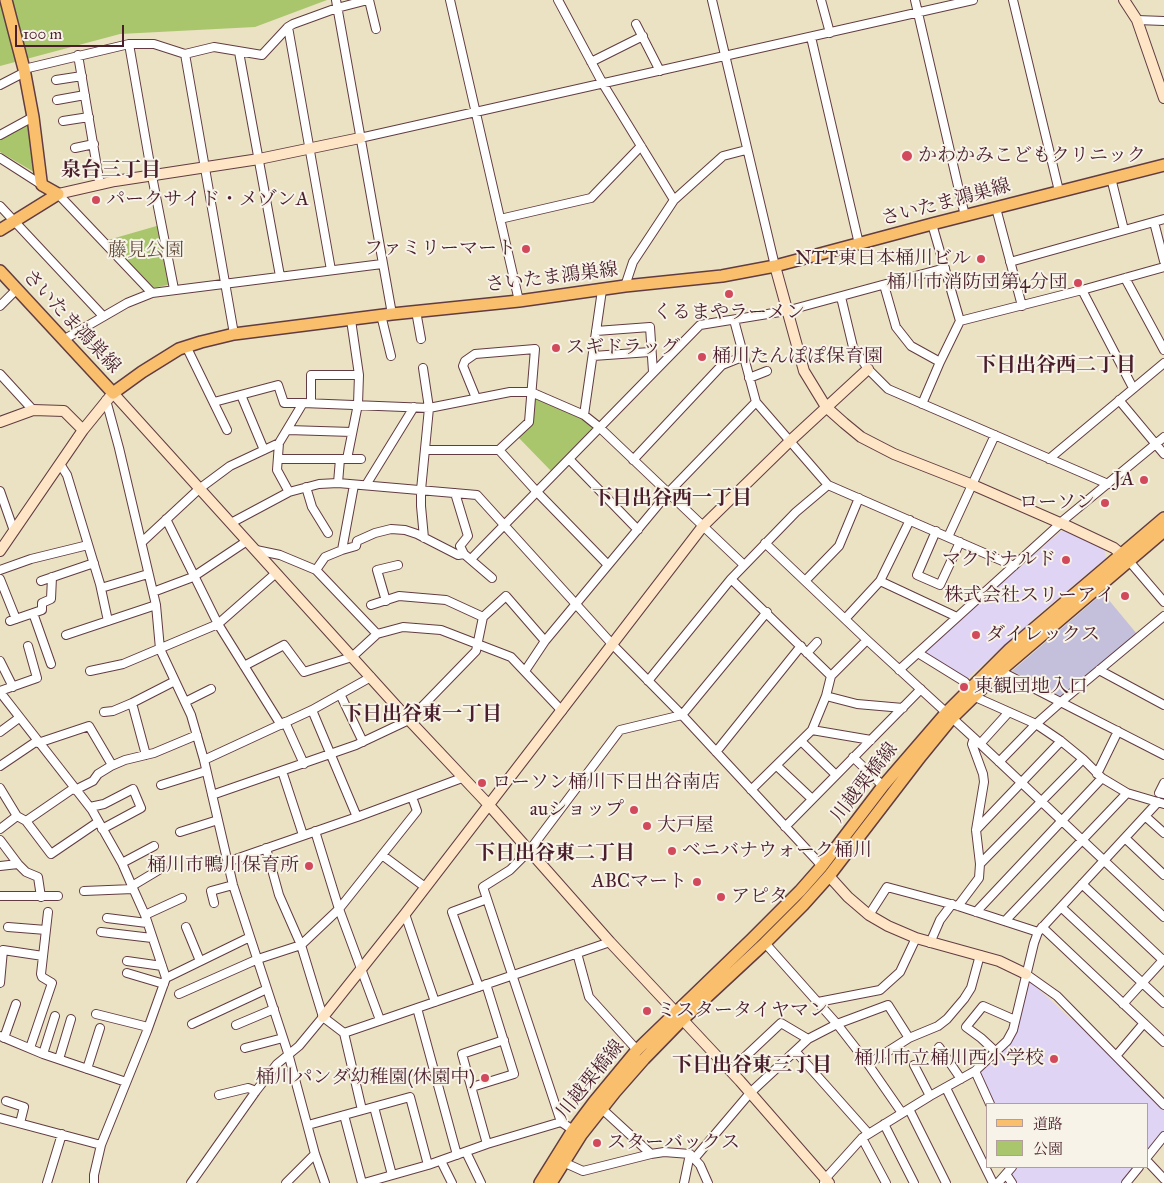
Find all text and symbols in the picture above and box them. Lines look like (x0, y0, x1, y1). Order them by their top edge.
scale bar (18, 15, 126, 47)
text: 100 m (23, 25, 62, 43)
place label: かわかみこどもクリニック (918, 145, 1146, 167)
marker: かわかみこどもクリニック (900, 149, 914, 163)
district label: 泉台三丁目 (61, 159, 161, 183)
street label: さいたま鴻巣線 (879, 175, 1013, 231)
place label: パークサイド・メゾンA (106, 189, 309, 211)
marker: パークサイド・メゾンA (90, 194, 102, 206)
place label: ファミリーマート (364, 238, 516, 260)
park label: 藤見公園 (108, 240, 184, 262)
marker: ファミリーマート (520, 243, 532, 255)
place label: NTT東日本桶川ビル (796, 248, 971, 270)
marker: NTT東日本桶川ビル (975, 253, 987, 265)
street label: さいたま鴻巣線 (485, 259, 619, 297)
street label: さいたま鴻巣線 (17, 266, 125, 378)
place label: 桶川市消防団第4分団 (886, 272, 1068, 294)
marker: 桶川市消防団第4分団 (1072, 277, 1084, 289)
marker: くるまやラーメン (723, 288, 735, 300)
place label: くるまやラーメン (653, 302, 805, 324)
place label: スギドラッグ (566, 337, 680, 359)
marker: スギドラッグ (550, 342, 562, 354)
place label: 桶川たんぽぽ保育園 (712, 346, 883, 368)
marker: 桶川たんぽぽ保育園 (696, 351, 708, 363)
district label: 下日出谷西二丁目 (976, 354, 1136, 378)
place label: JA (1114, 469, 1134, 491)
marker: JA (1138, 474, 1150, 486)
district label: 下日出谷西一丁目 (592, 487, 752, 511)
place label: ローソン (1019, 492, 1095, 514)
marker: ローソン (1099, 497, 1111, 509)
place label: マクドナルド (942, 549, 1056, 571)
marker: マクドナルド (1060, 554, 1072, 566)
place label: 株式会社スリーアイ (944, 585, 1115, 607)
marker: 株式会社スリーアイ (1119, 590, 1131, 602)
place label: ダイレックス (986, 624, 1100, 646)
marker: ダイレックス (970, 629, 982, 641)
place label: 東観団地入口 (974, 676, 1088, 698)
marker: 東観団地入口 (958, 681, 970, 693)
district label: 下日出谷東一丁目 (342, 703, 502, 727)
street label: 川越栗橋線 (827, 739, 903, 827)
place label: ローソン桶川下日出谷南店 (492, 772, 720, 794)
marker: ローソン桶川下日出谷南店 (476, 777, 488, 789)
place label: auショップ (530, 799, 624, 821)
marker: auショップ (628, 804, 640, 816)
place label: 大戸屋 (657, 815, 714, 837)
marker: 大戸屋 (641, 820, 653, 832)
place label: ベニバナウォーク桶川 (682, 840, 872, 862)
district label: 下日出谷東二丁目 (475, 842, 635, 866)
marker: ベニバナウォーク桶川 (666, 845, 678, 857)
place label: 桶川市鴨川保育所 (147, 855, 299, 877)
marker: 桶川市鴨川保育所 (303, 860, 315, 872)
place label: ABCマート (592, 871, 687, 893)
marker: ABCマート (691, 876, 703, 888)
place label: アピタ (731, 886, 788, 908)
marker: アピタ (715, 891, 727, 903)
place label: ミスタータイヤマン (657, 1000, 828, 1022)
marker: ミスタータイヤマン (641, 1005, 653, 1017)
street label: 川越栗橋線 (552, 1036, 630, 1124)
place label: 桶川市立桶川西小学校 (854, 1048, 1044, 1070)
marker: 桶川市立桶川西小学校 (1048, 1053, 1060, 1065)
district label: 下日出谷東三丁目 (672, 1054, 832, 1078)
place label: 桶川パンダ幼稚園(休園中) (255, 1067, 475, 1089)
marker: 桶川パンダ幼稚園(休園中) (479, 1072, 491, 1084)
legend (986, 1103, 1149, 1168)
text: 道路 (1033, 1115, 1063, 1133)
place label: スターバックス (607, 1132, 740, 1154)
marker: スターバックス (591, 1137, 603, 1149)
text: 公園 (1033, 1140, 1063, 1158)

